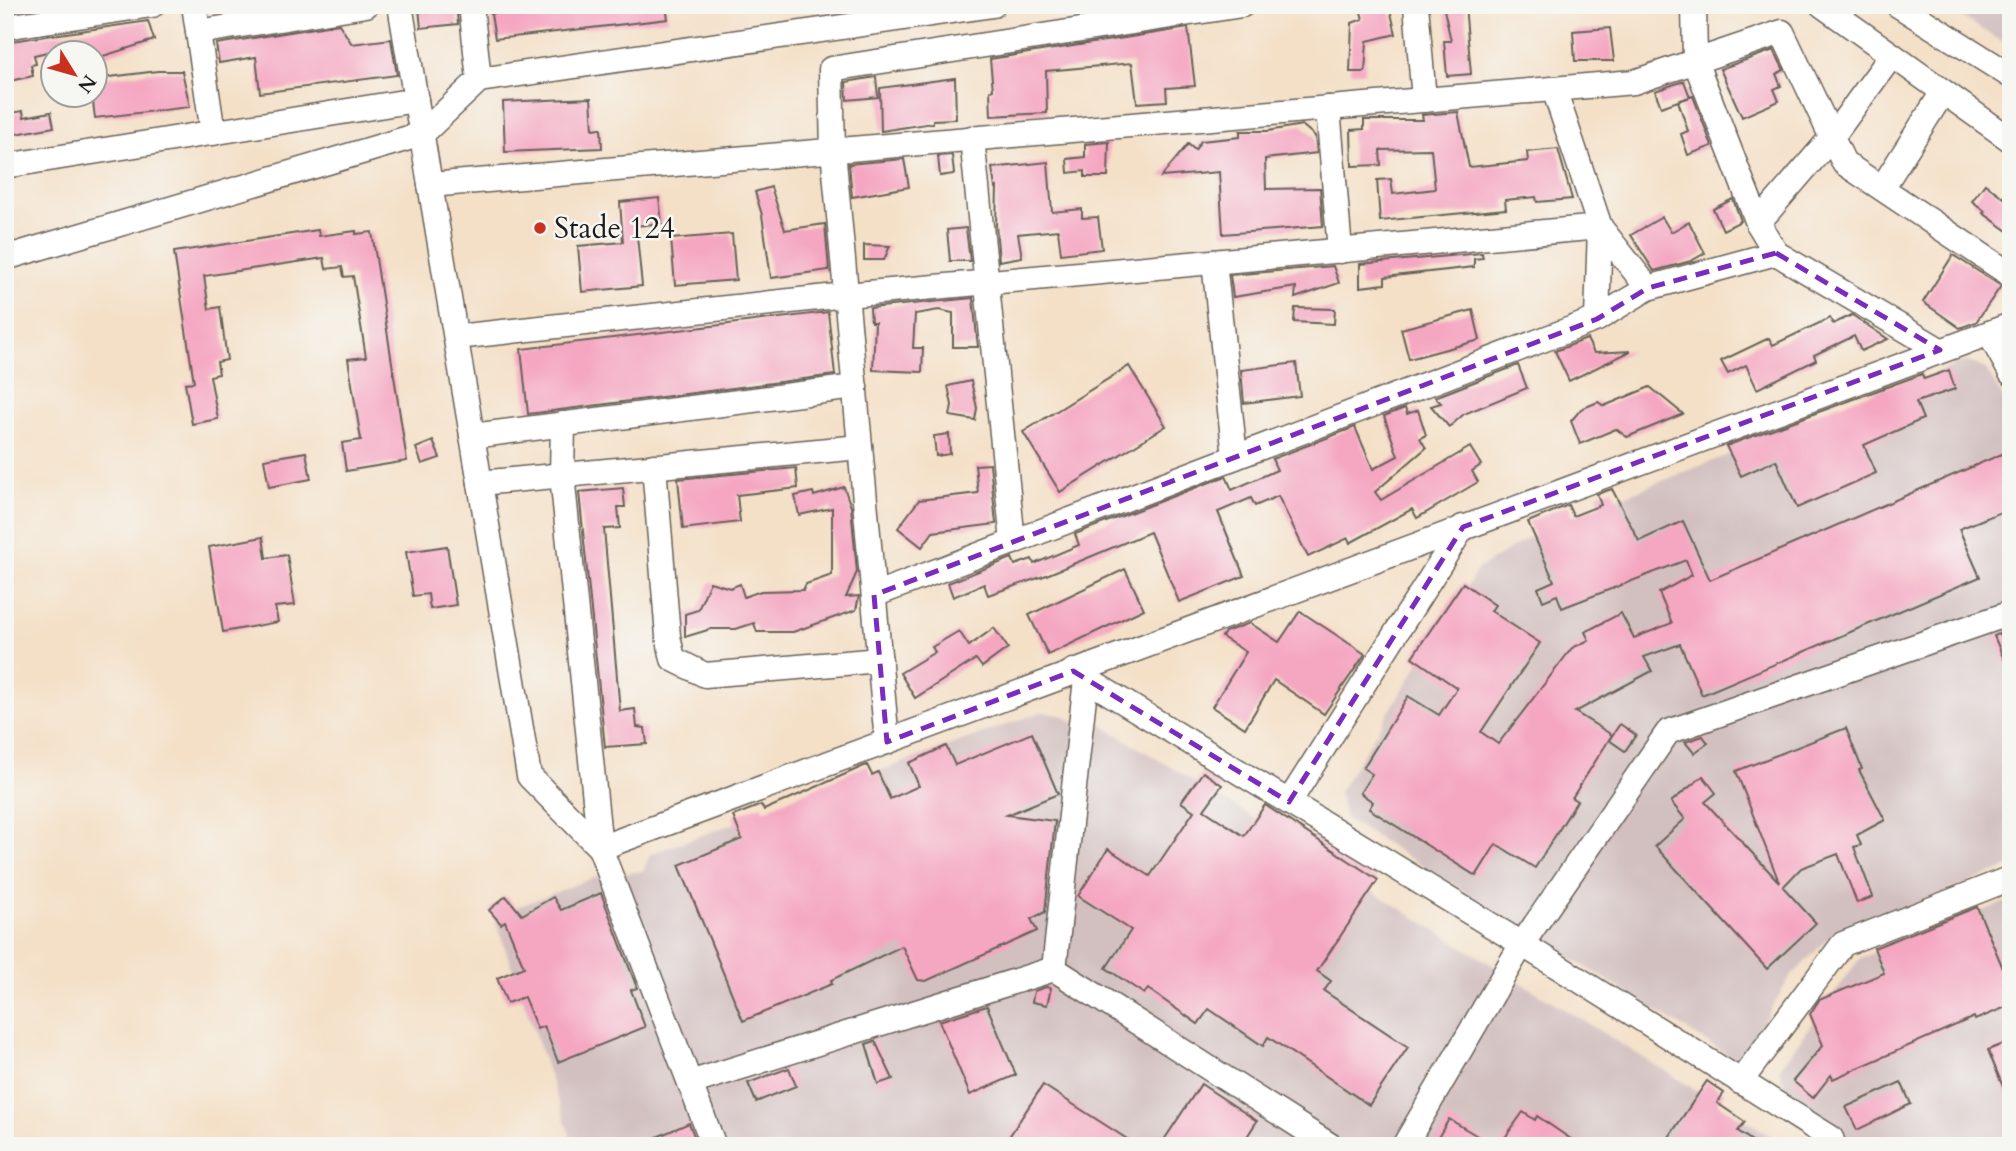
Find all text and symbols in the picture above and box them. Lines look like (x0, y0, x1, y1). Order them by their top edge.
north arrow (38, 38, 108, 108)
text: N (71, 69, 102, 98)
place label: Stade 124 (554, 208, 675, 249)
marker: Stade 124 (532, 220, 548, 236)

